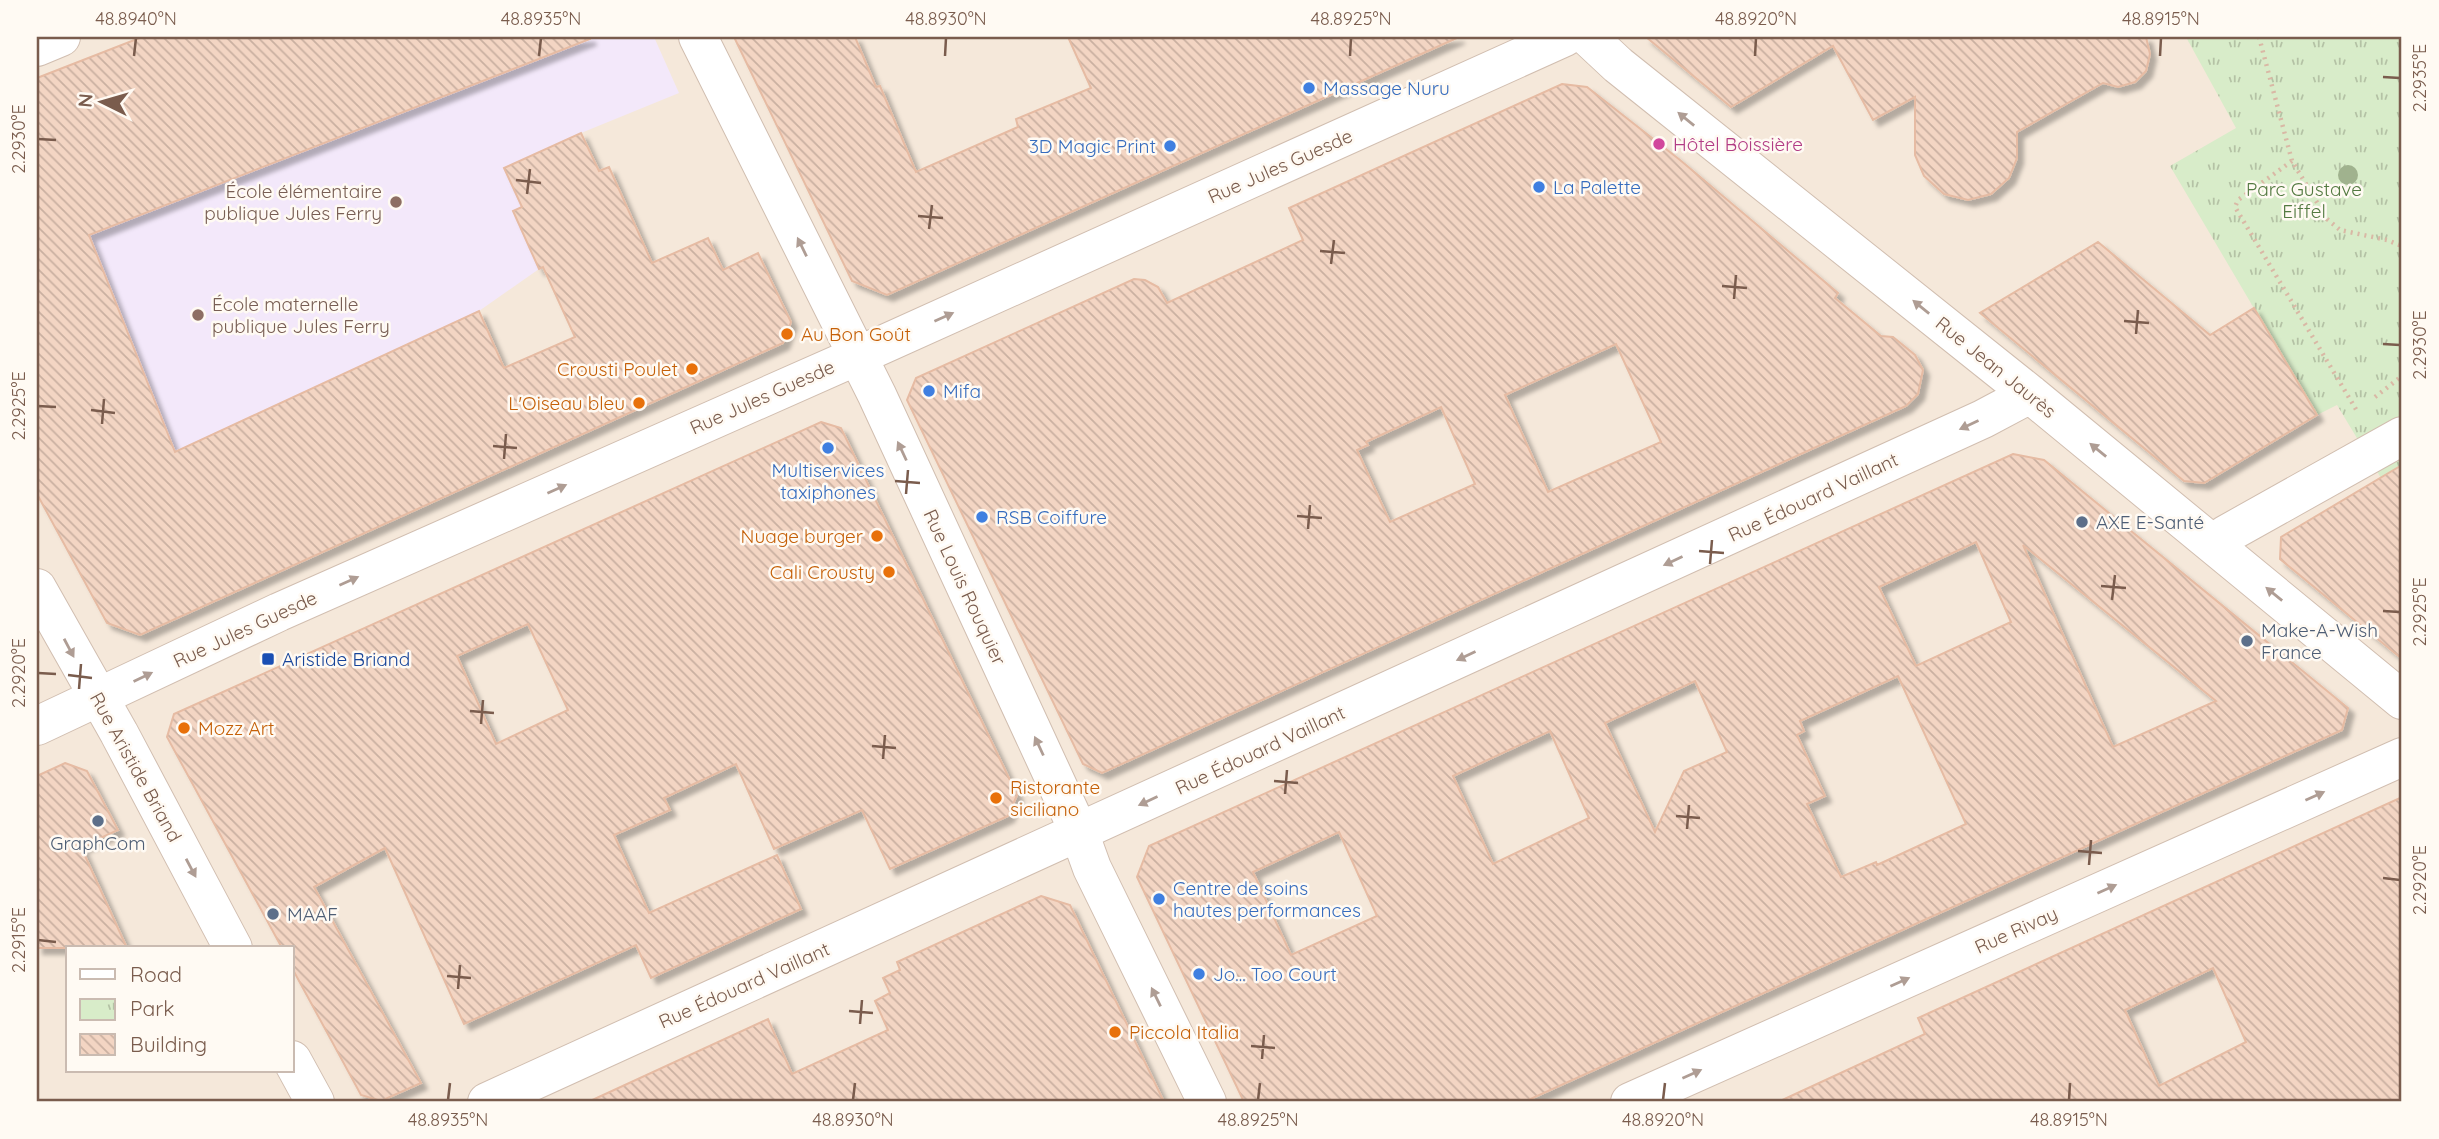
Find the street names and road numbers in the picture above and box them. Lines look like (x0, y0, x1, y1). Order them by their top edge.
street label: Rue Jules Guesde (1204, 123, 1356, 209)
street label: Rue Jean Jaurès (1931, 311, 2061, 423)
street label: Rue Jules Guesde (686, 354, 838, 440)
street label: Rue Édouard Vaillant (1724, 447, 1902, 547)
street label: Rue Louis Rouquier (918, 505, 1012, 669)
street label: Rue Jules Guesde (169, 585, 321, 673)
street label: Rue Aristide Briand (85, 688, 187, 846)
street label: Rue Édouard Vaillant (1171, 700, 1349, 800)
street label: Rue Rivay (1971, 901, 2061, 959)
street label: Rue Édouard Vaillant (655, 936, 833, 1034)

